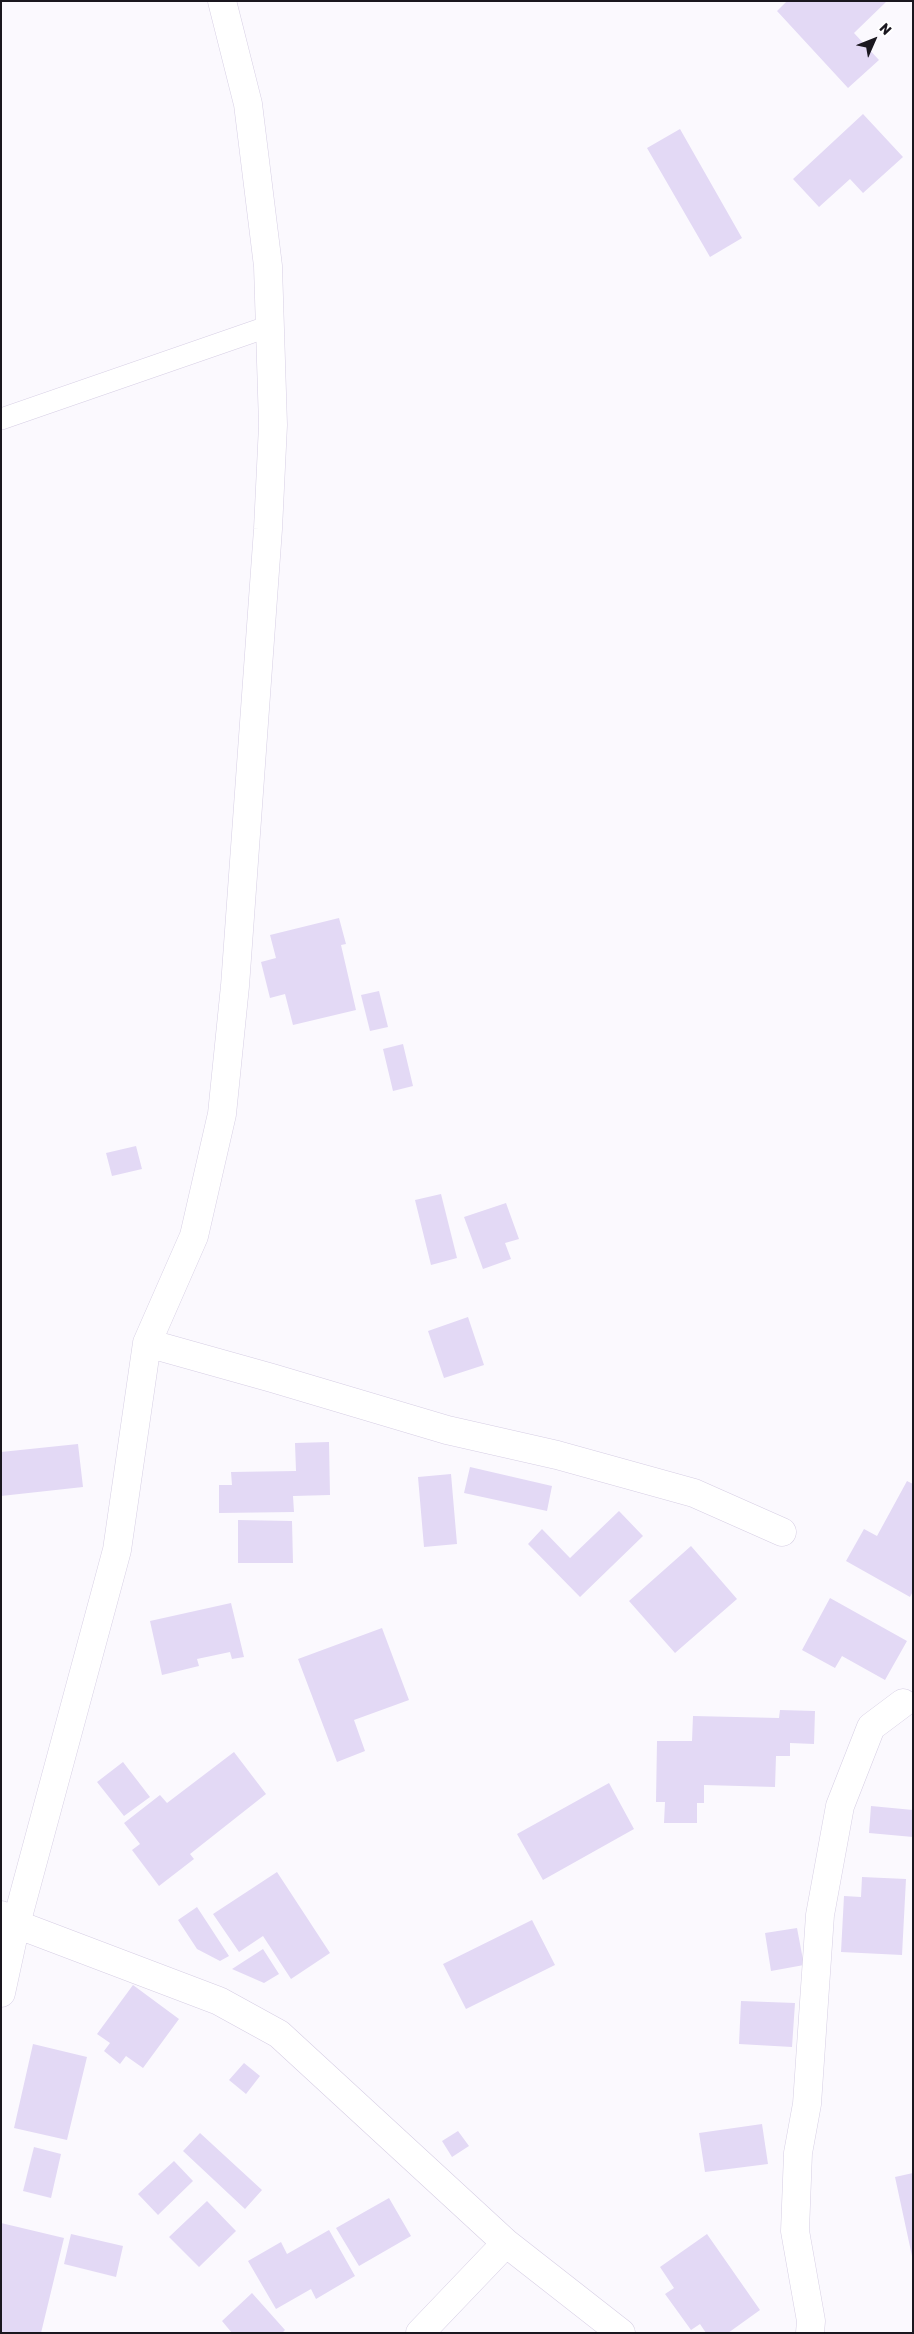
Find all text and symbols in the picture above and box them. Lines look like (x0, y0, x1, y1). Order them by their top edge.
north arrow (849, 15, 899, 65)
text: N (876, 20, 895, 39)

